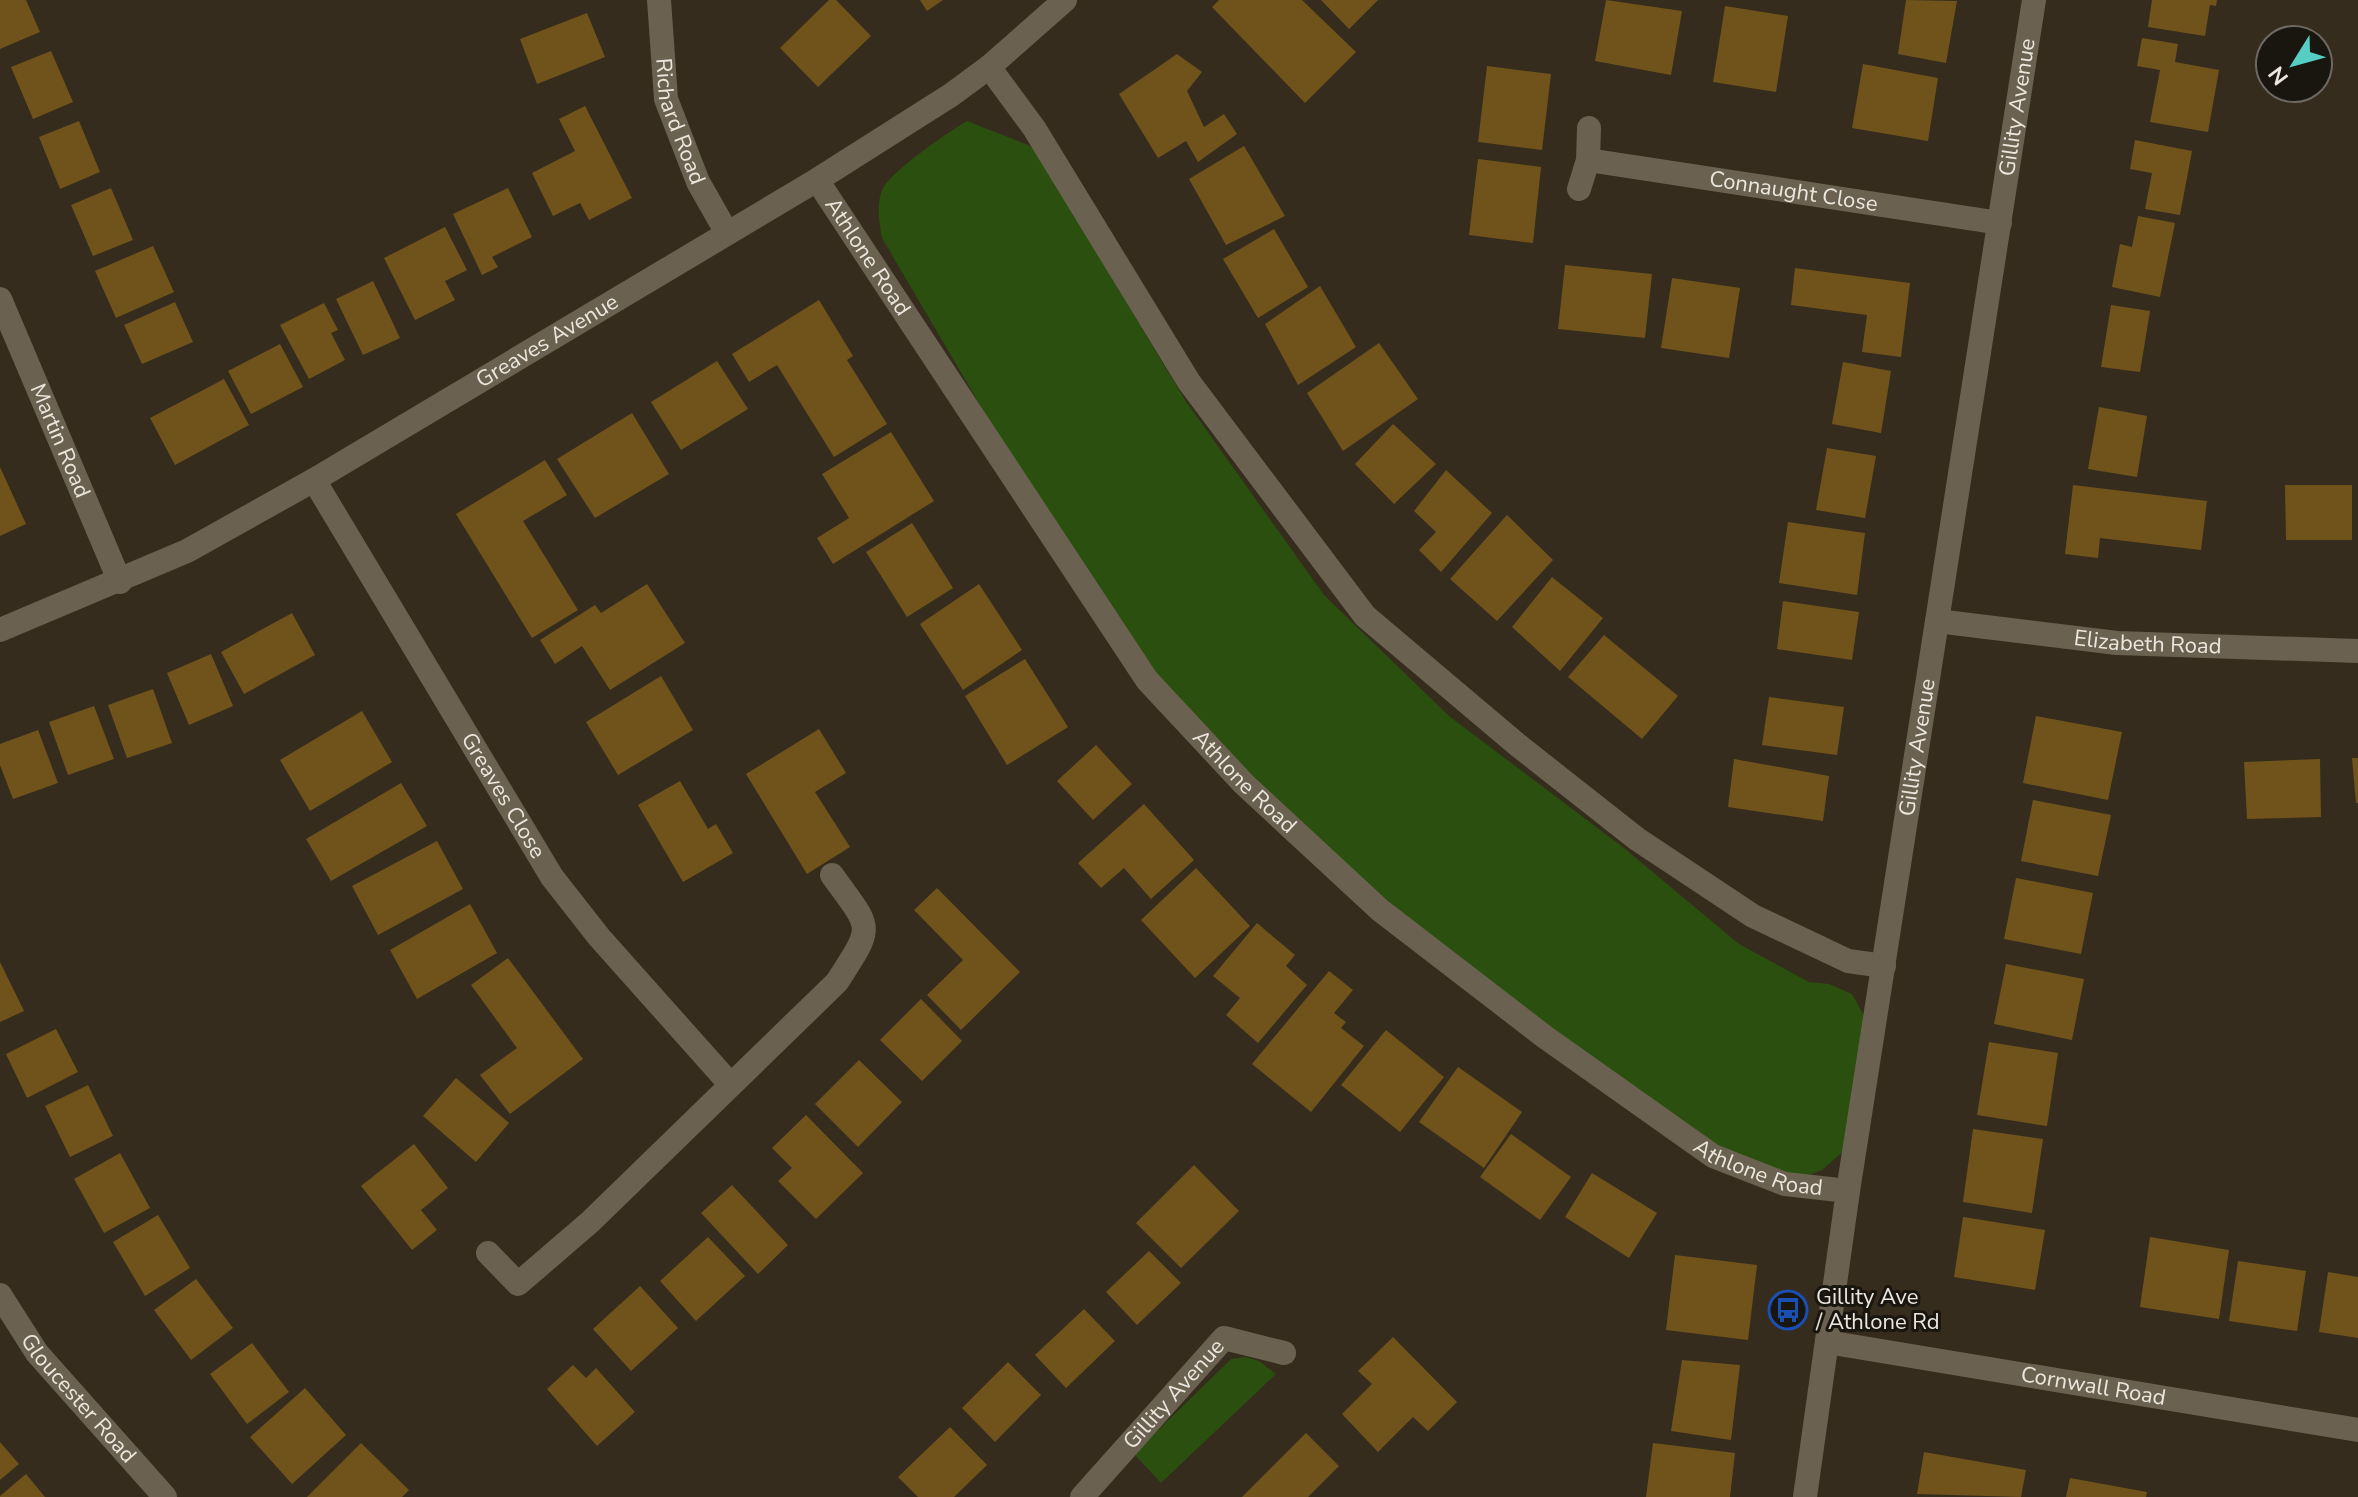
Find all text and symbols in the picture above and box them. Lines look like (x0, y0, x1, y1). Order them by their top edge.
north arrow (2254, 24, 2334, 104)
street label: Gillity Avenue (1992, 36, 2043, 178)
street label: Richard Road (648, 57, 713, 189)
text: N (2262, 60, 2296, 91)
street label: Connaught Close (1707, 164, 1880, 219)
street label: Athlone Road (818, 192, 918, 322)
street label: Greaves Avenue (470, 287, 624, 395)
street label: Martin Road (23, 379, 98, 502)
street label: Elizabeth Road (2072, 623, 2222, 661)
street label: Gillity Avenue (1892, 676, 1943, 818)
street label: Athlone Road (1186, 723, 1303, 840)
street label: Greaves Close (454, 727, 553, 864)
street label: Athlone Road (1687, 1132, 1824, 1203)
place label: Gillity Ave / Athlone Rd (1815, 1282, 1940, 1337)
bus stop icon: Gillity Ave / Athlone Rd (1767, 1289, 1809, 1331)
street label: Gloucester Road (13, 1328, 143, 1470)
street label: Gillity Avenue (1116, 1332, 1231, 1456)
street label: Cornwall Road (2019, 1359, 2168, 1413)

